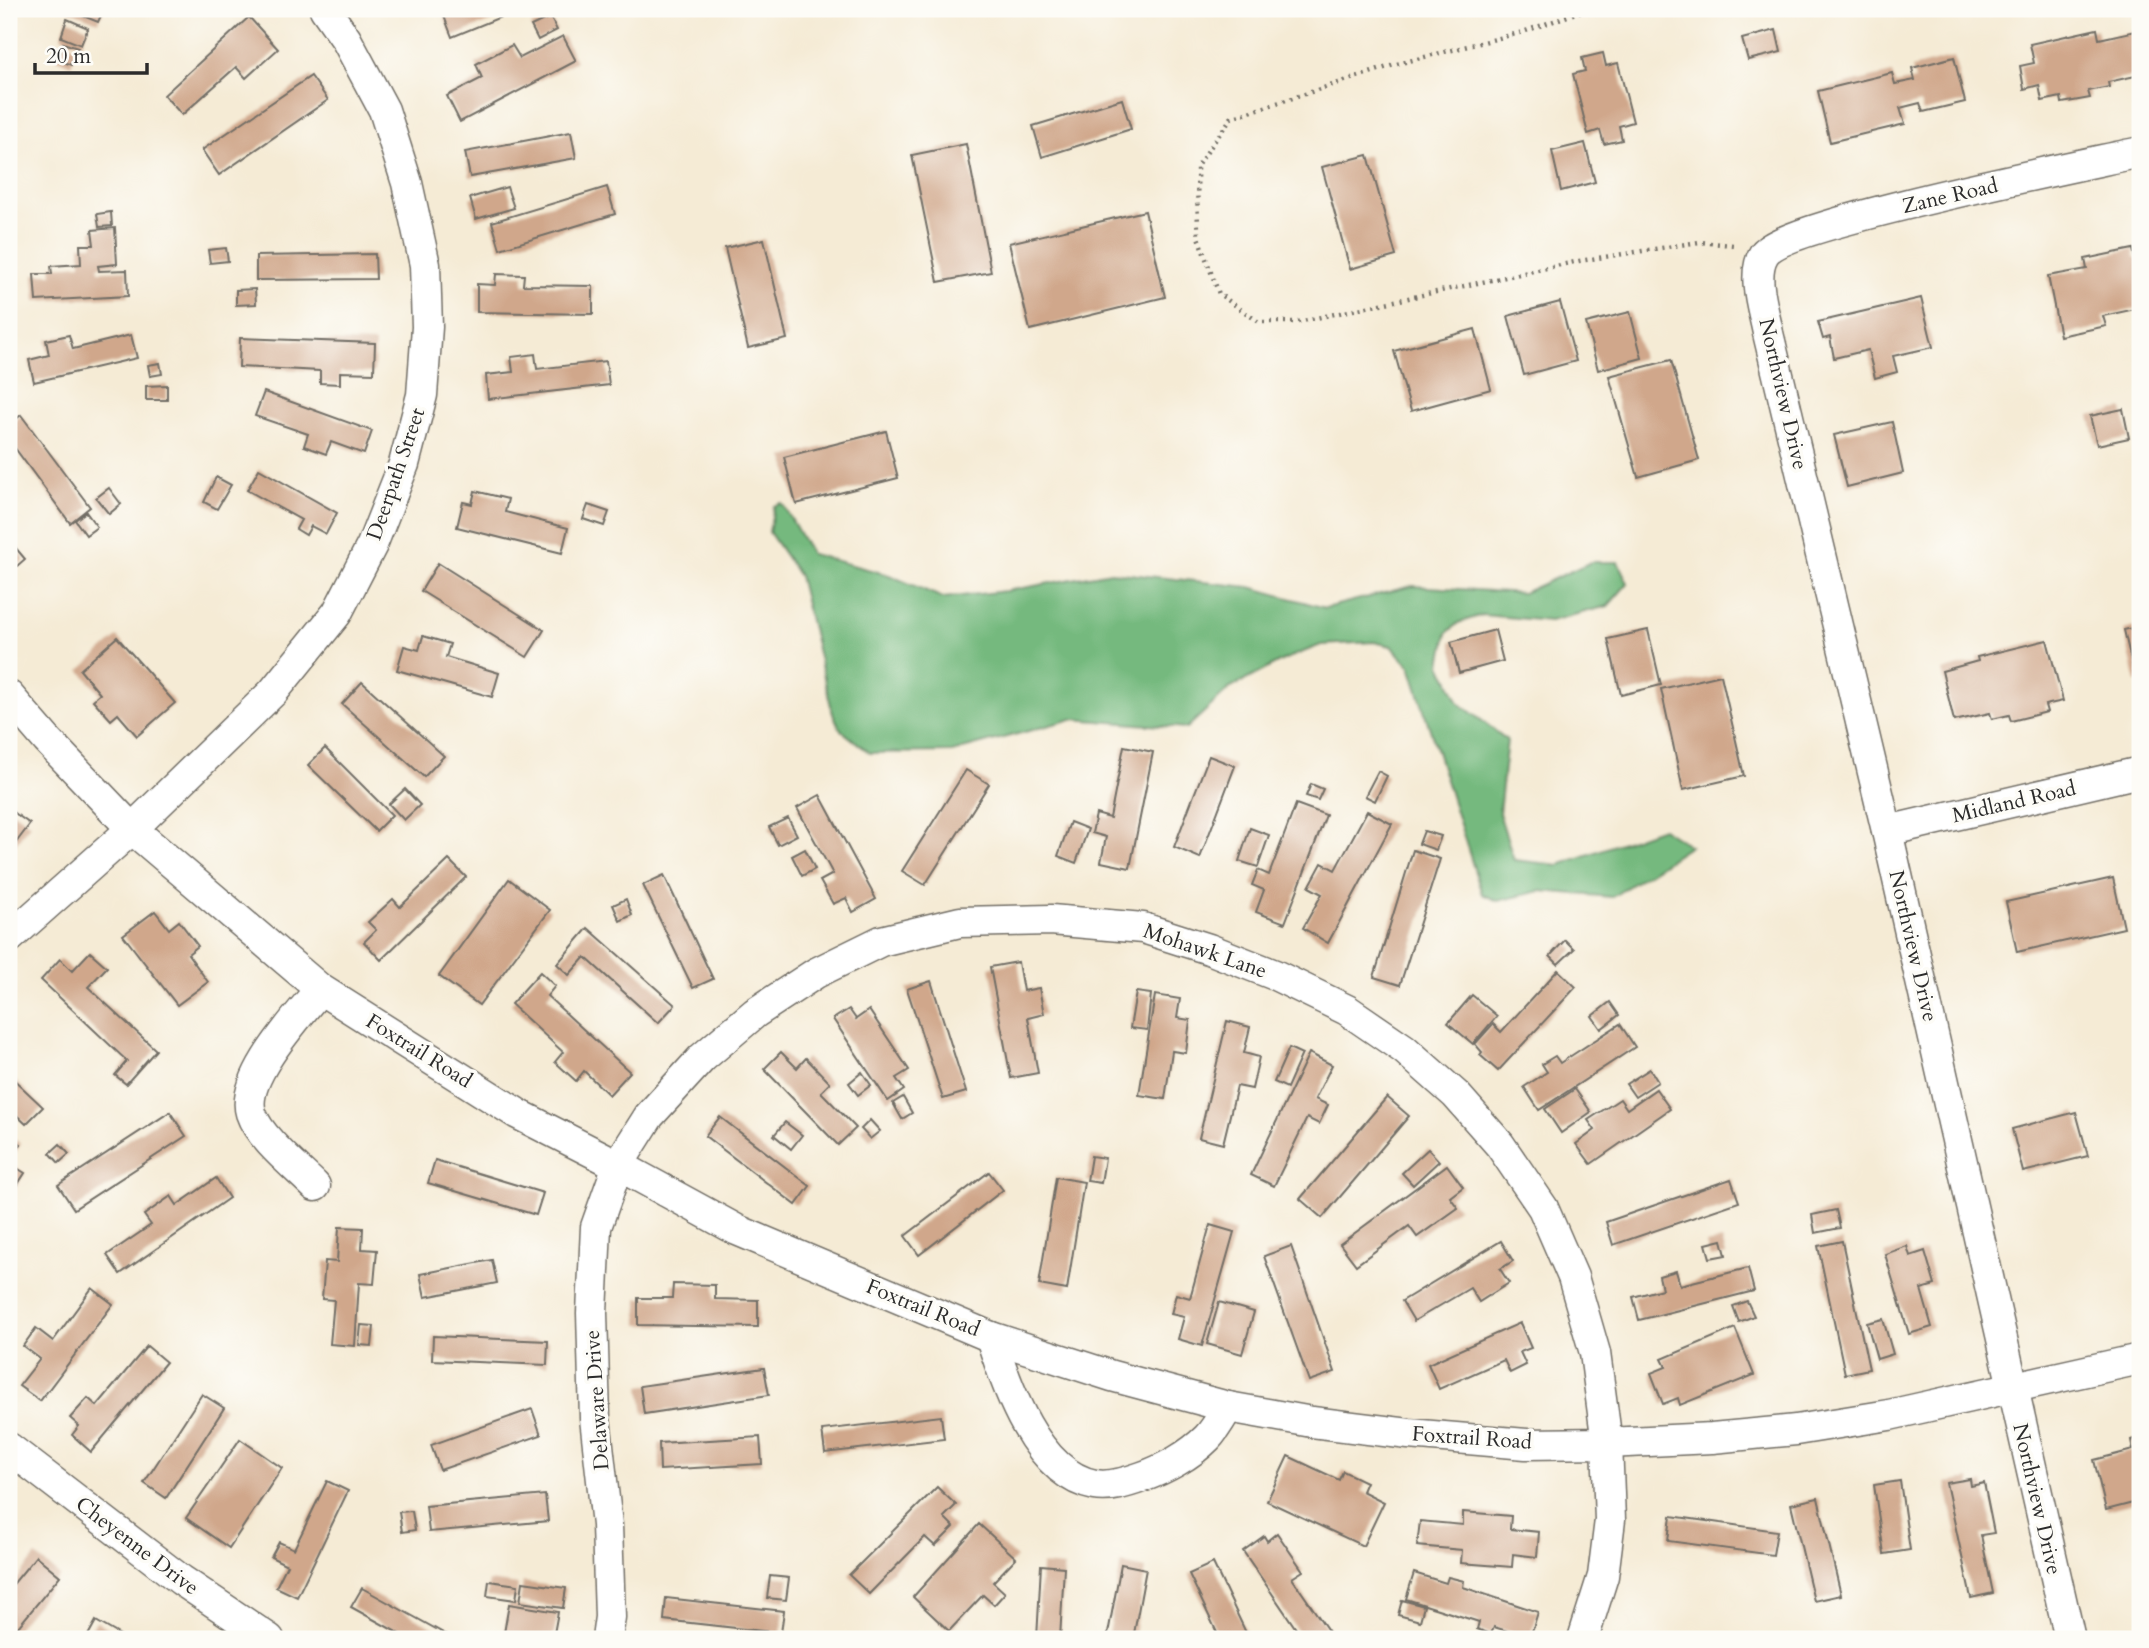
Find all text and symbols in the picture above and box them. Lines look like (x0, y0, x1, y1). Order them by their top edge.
scale bar (35, 32, 147, 76)
text: 20 m (46, 42, 91, 71)
street label: Zane Road (1899, 171, 2001, 221)
street label: Northview Drive (1752, 316, 1814, 472)
street label: Deerpath Street (360, 404, 432, 544)
street label: Midland Road (1949, 774, 2079, 830)
street label: Northview Drive (1882, 868, 1944, 1024)
street label: Mohawk Lane (1139, 916, 1271, 986)
street label: Foxtrail Road (360, 1007, 478, 1095)
street label: Foxtrail Road (862, 1272, 984, 1344)
street label: Delaware Drive (578, 1329, 616, 1471)
street label: Foxtrail Road (1411, 1419, 1533, 1457)
street label: Northview Drive (2006, 1421, 2068, 1577)
street label: Cheyenne Drive (69, 1490, 205, 1602)

